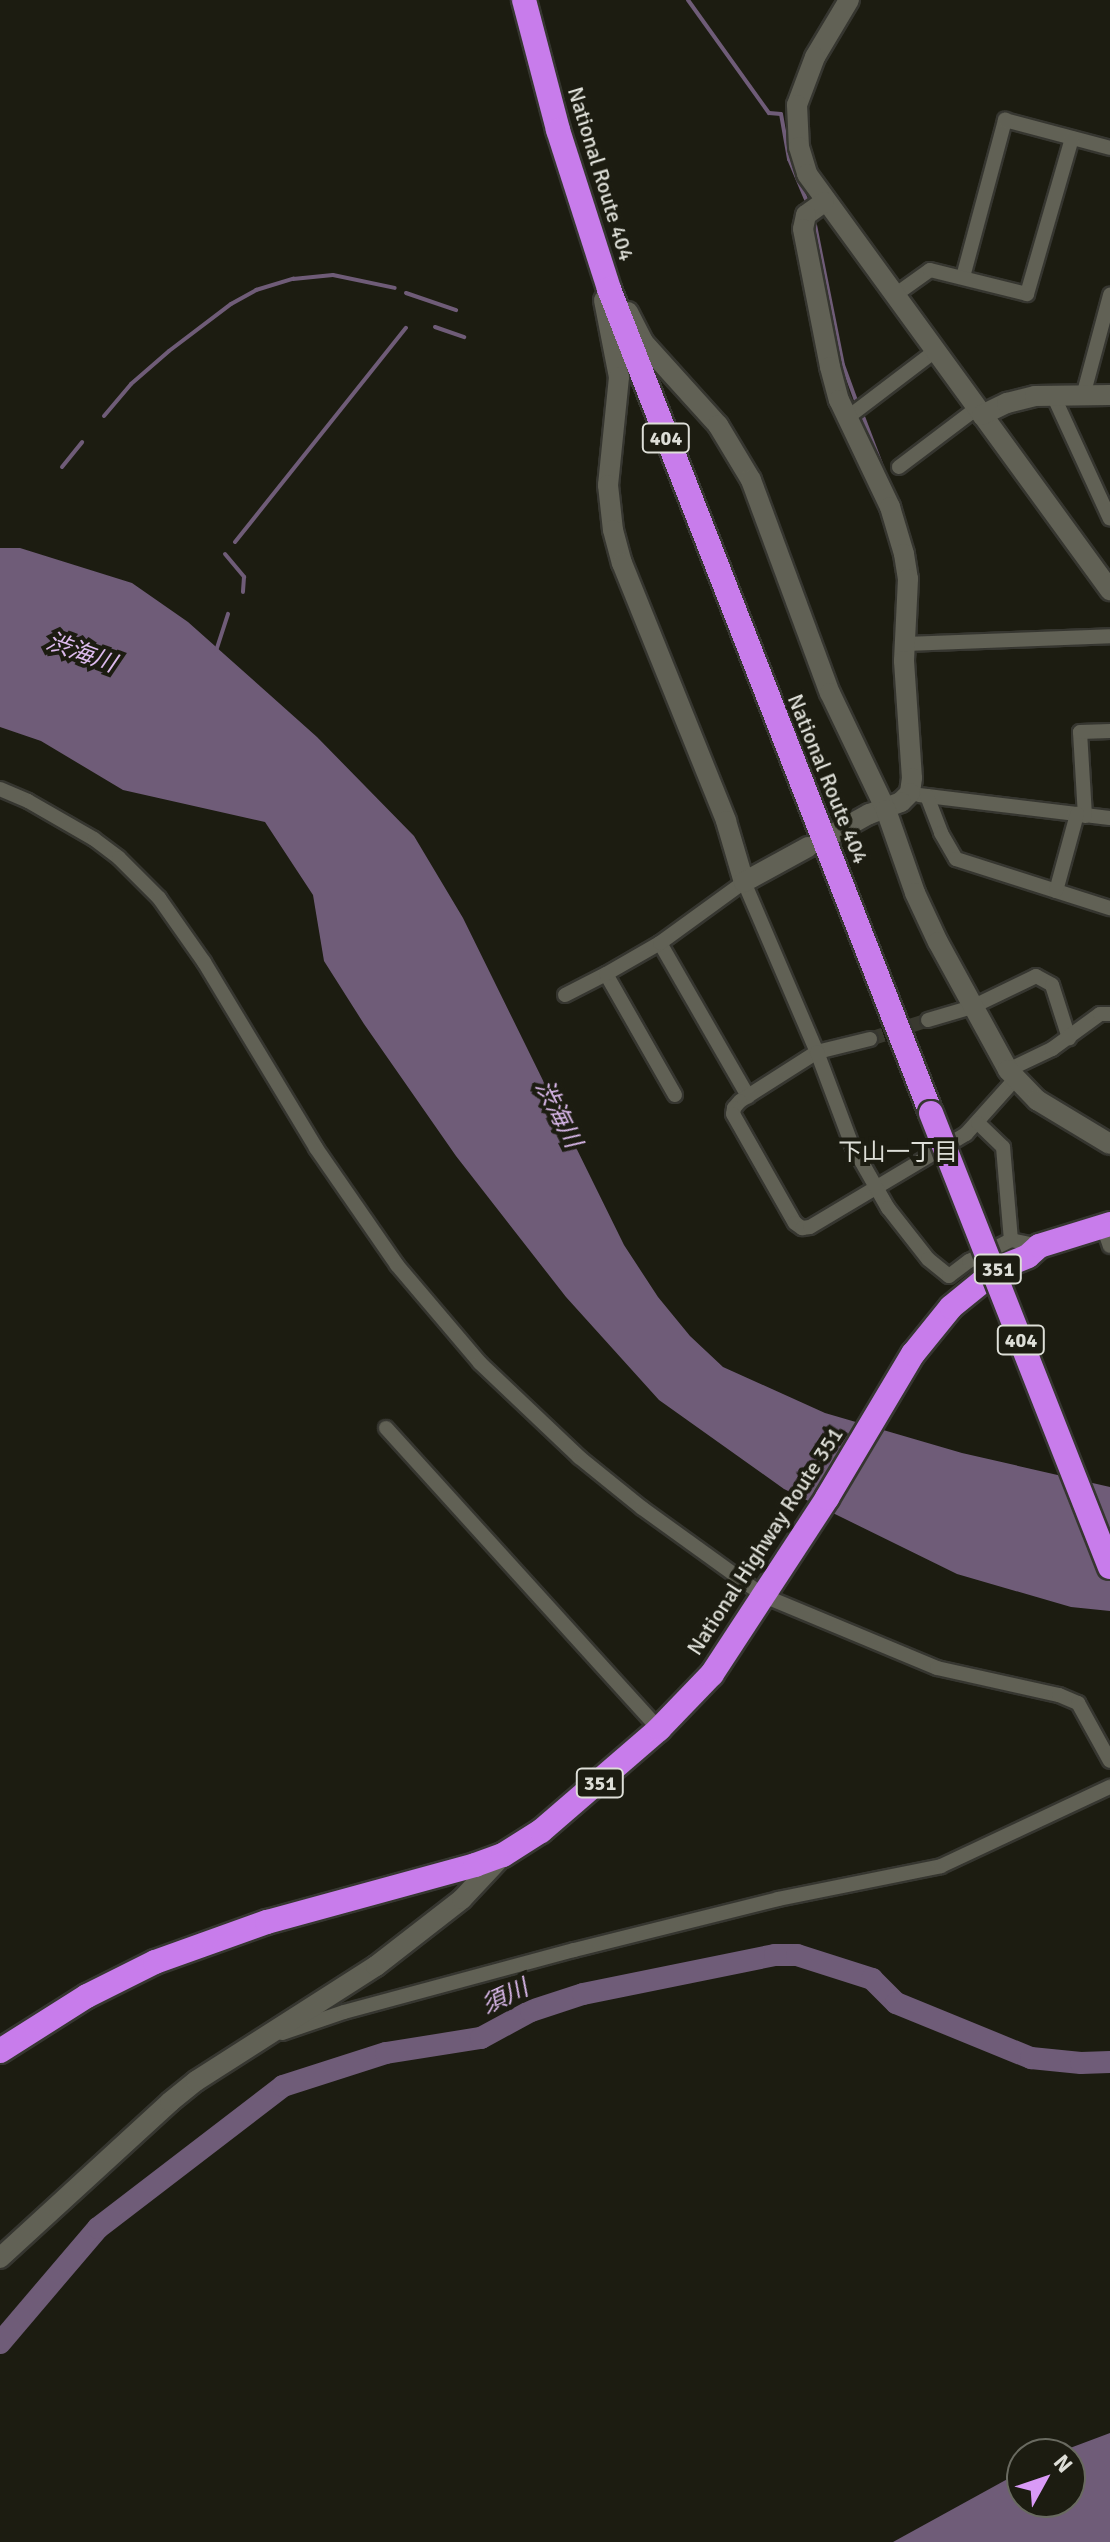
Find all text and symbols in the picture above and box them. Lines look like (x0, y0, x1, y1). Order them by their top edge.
street label: National Route 404 (562, 84, 640, 264)
road number: 404 (640, 422, 692, 454)
water label: 渋海川 (42, 627, 120, 679)
street label: National Route 404 (782, 690, 874, 868)
water label: 渋海川 (529, 1075, 587, 1153)
district label: 下山一丁目 (838, 1139, 958, 1167)
road number: 351 (972, 1253, 1024, 1285)
road number: 404 (995, 1324, 1047, 1356)
street label: National Highway Route 351 (681, 1422, 849, 1660)
road number: 351 (574, 1767, 626, 1799)
water label: 須川 (477, 1974, 533, 2020)
north arrow (1006, 2438, 1086, 2518)
text: N (1048, 2449, 1078, 2478)

